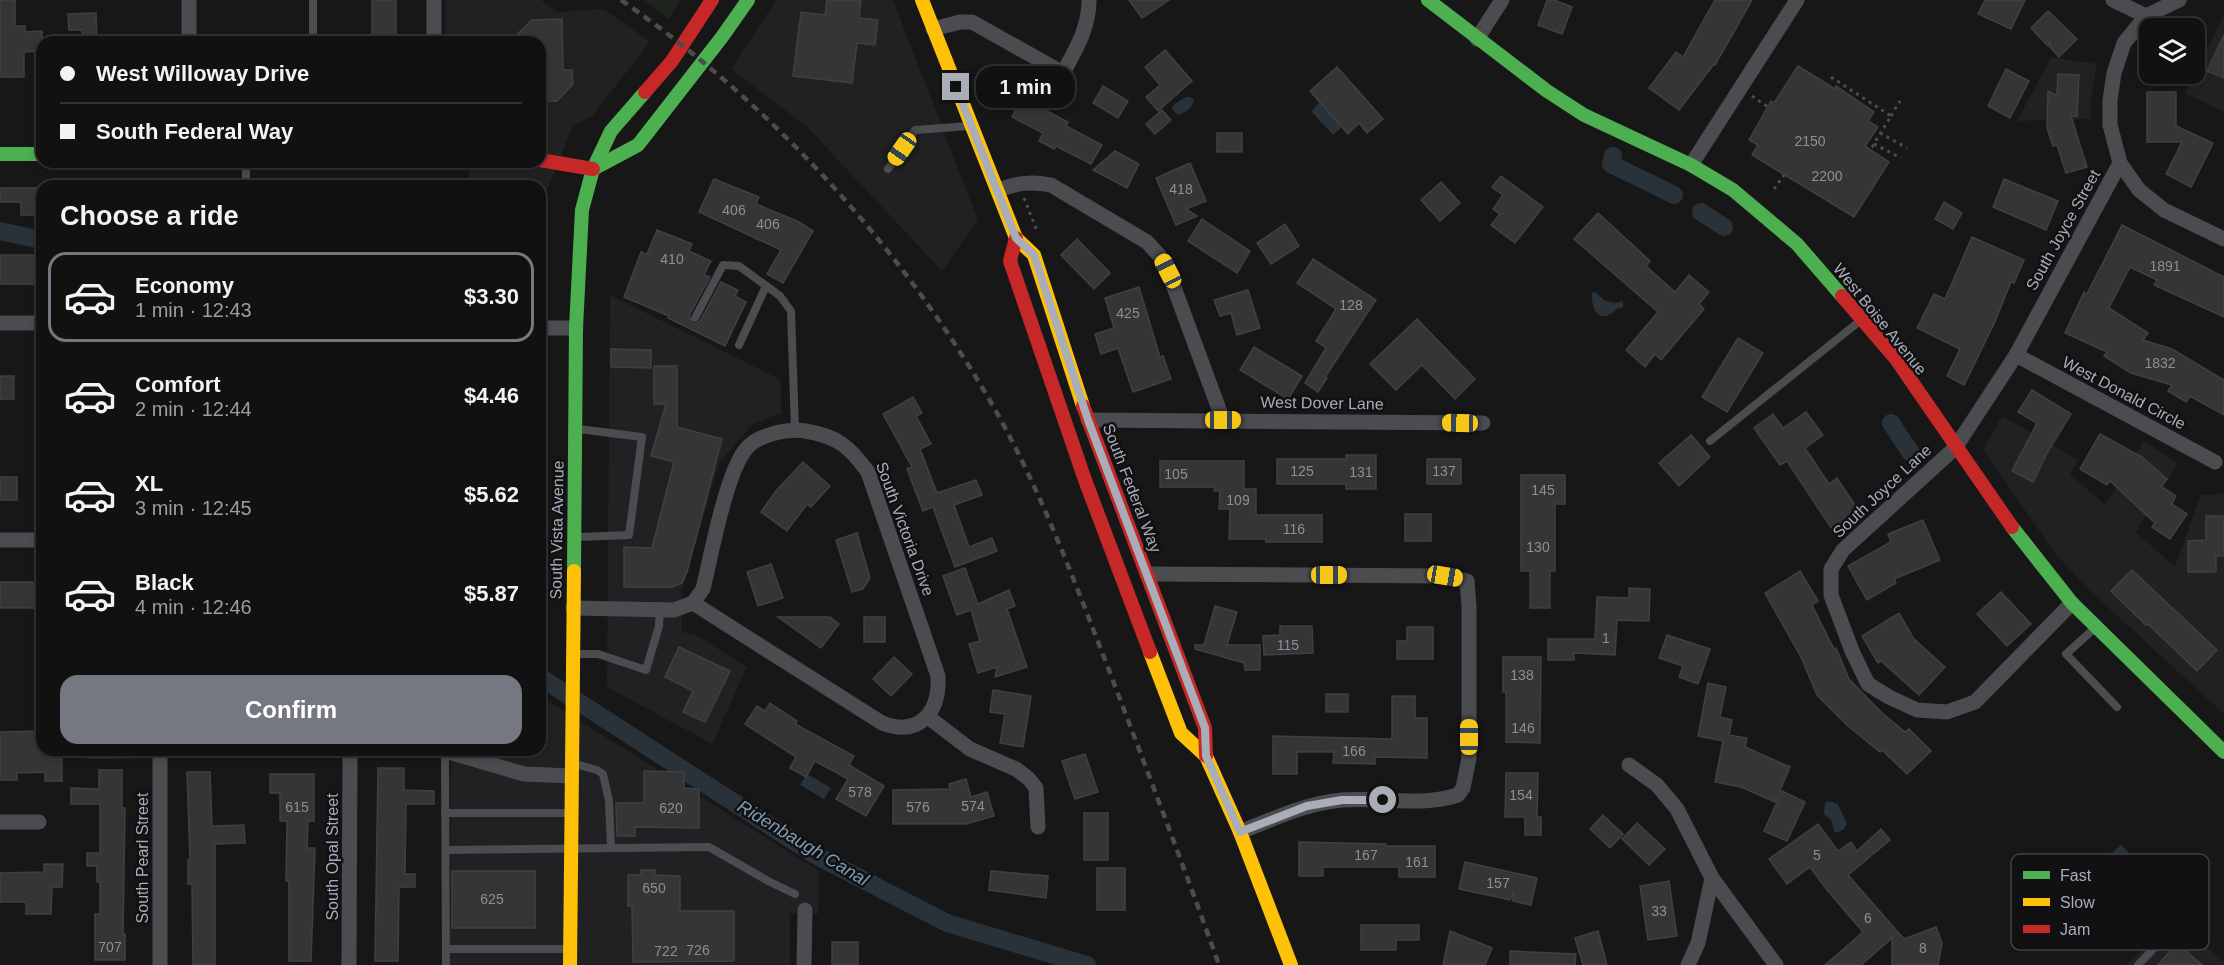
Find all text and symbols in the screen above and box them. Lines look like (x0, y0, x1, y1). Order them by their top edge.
map controls (2139, 18, 2205, 84)
button: layers (2139, 18, 2205, 84)
text: West Willoway Drive (96, 61, 309, 86)
callout: 1 min (977, 66, 1076, 108)
route end (942, 73, 969, 100)
text: 1 min (999, 76, 1052, 98)
text: South Federal Way (96, 119, 293, 144)
car (884, 129, 920, 169)
house number: 2150 (1794, 133, 1826, 149)
street label: South Joyce Street (2023, 166, 2103, 293)
house number: 2200 (1811, 168, 1843, 184)
house number: 418 (1169, 181, 1193, 197)
text: Choose a ride (60, 201, 239, 231)
house number: 406 (722, 202, 746, 218)
house number: 406 (756, 216, 780, 232)
house number: 410 (660, 251, 684, 267)
car (1152, 251, 1184, 291)
house number: 1891 (2149, 258, 2181, 274)
street label: West Boise Avenue (1830, 260, 1930, 378)
icon: car (63, 270, 117, 324)
text: Economy (135, 273, 234, 298)
text: $3.30 (464, 284, 519, 309)
house number: 128 (1339, 297, 1363, 313)
text: 1 min · 12:43 (135, 299, 252, 321)
house number: 425 (1116, 305, 1140, 321)
street label: West Donald Circle (2060, 353, 2188, 433)
house number: 1832 (2144, 355, 2176, 371)
icon: car (63, 369, 117, 423)
text: Comfort (135, 372, 221, 397)
text: $4.46 (464, 383, 519, 408)
street label: West Dover Lane (1260, 393, 1384, 413)
text: 2 min · 12:44 (135, 398, 252, 420)
car (1205, 411, 1241, 429)
car (1442, 414, 1478, 432)
street label: South Federal Way (1100, 421, 1164, 555)
street label: South Joyce Lane (1829, 441, 1935, 541)
street label: South Vista Avenue (547, 460, 567, 600)
street label: South Victoria Drive (873, 460, 937, 598)
house number: 125 (1290, 463, 1314, 479)
house number: 137 (1432, 463, 1456, 479)
house number: 131 (1349, 464, 1373, 480)
house number: 105 (1164, 466, 1188, 482)
icon: car (63, 468, 117, 522)
text: XL (135, 471, 163, 496)
text: $5.62 (464, 482, 519, 507)
house number: 145 (1531, 482, 1555, 498)
house number: 109 (1226, 492, 1250, 508)
text: 3 min · 12:45 (135, 497, 252, 519)
house number: 116 (1283, 521, 1305, 537)
house number: 130 (1526, 539, 1550, 555)
car (1426, 564, 1464, 588)
car (1311, 566, 1347, 584)
icon: car (63, 567, 117, 621)
text: Black (135, 570, 194, 595)
text: $5.87 (464, 581, 519, 606)
text: 4 min · 12:46 (135, 596, 252, 618)
house number: 1 (1602, 630, 1610, 646)
house number: 115 (1277, 637, 1299, 653)
house number: 138 (1510, 667, 1534, 683)
button: Confirm (60, 675, 522, 744)
car (1460, 719, 1478, 755)
house number: 146 (1511, 720, 1535, 736)
house number: 166 (1342, 743, 1366, 759)
house number: 578 (848, 784, 872, 800)
route start (1369, 786, 1396, 813)
house number: 154 (1509, 787, 1533, 803)
street label: South Pearl Street (134, 792, 151, 923)
street label: South Opal Street (324, 793, 341, 921)
water label: Ridenbaugh Canal (734, 796, 873, 890)
house number: 574 (961, 798, 985, 814)
house number: 615 (285, 799, 309, 815)
house number: 576 (906, 799, 930, 815)
house number: 620 (659, 800, 683, 816)
house number: 167 (1354, 847, 1378, 863)
house number: 5 (1813, 847, 1821, 863)
house number: 161 (1405, 854, 1429, 870)
legend (2011, 854, 2209, 950)
text: Fast (2060, 867, 2092, 884)
house number: 157 (1486, 875, 1510, 891)
house number: 650 (642, 880, 666, 896)
house number: 625 (480, 891, 504, 907)
text: Slow (2060, 894, 2095, 911)
house number: 33 (1651, 903, 1667, 919)
house number: 6 (1864, 910, 1872, 926)
text: Jam (2060, 921, 2090, 938)
house number: 707 (98, 939, 122, 955)
house number: 8 (1919, 940, 1927, 956)
house number: 726 (686, 942, 710, 958)
house number: 722 (654, 943, 678, 959)

